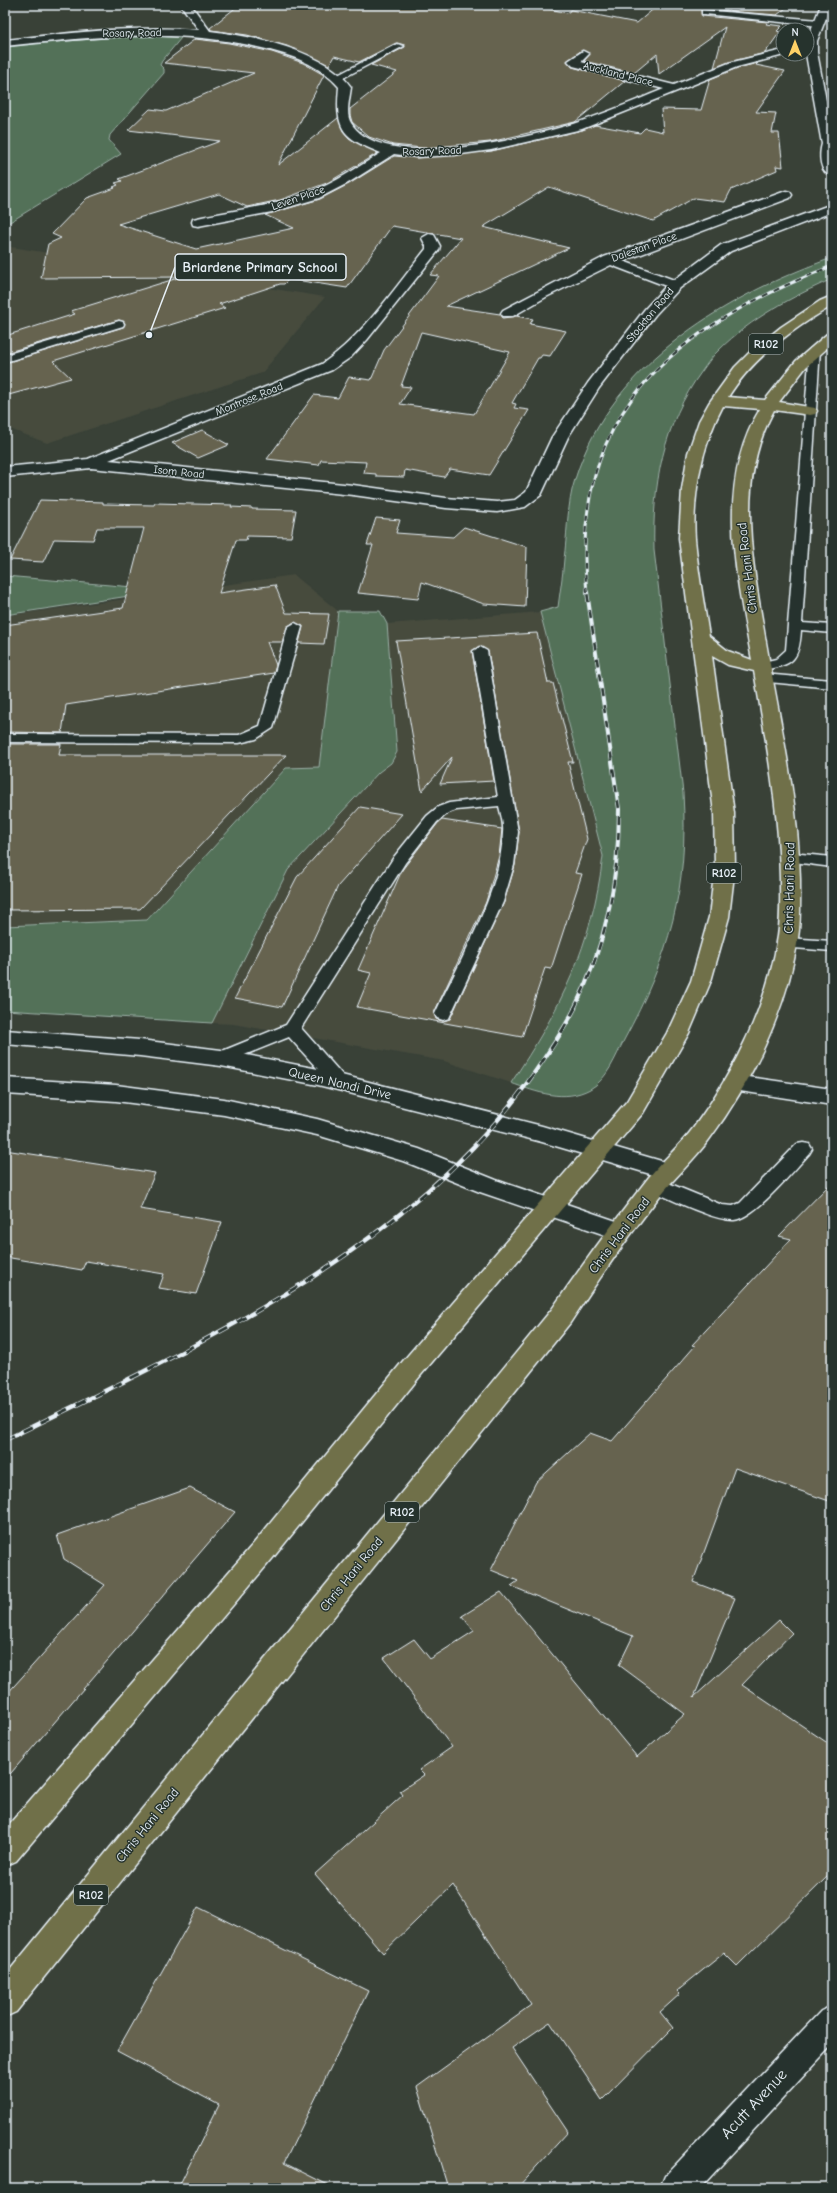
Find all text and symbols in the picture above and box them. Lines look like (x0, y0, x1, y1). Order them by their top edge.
north arrow (775, 22, 815, 62)
street label: Rosary Road (102, 26, 162, 40)
text: N (791, 26, 799, 39)
street label: Auckland Place (582, 59, 655, 89)
street label: Rosary Road (402, 143, 462, 159)
street label: Leven Place (270, 183, 327, 213)
street label: Dalestan Place (610, 229, 679, 265)
callout: Briardene Primary School (175, 254, 346, 280)
text: Briardene Primary School (182, 259, 338, 276)
street label: Stockton Road (623, 285, 677, 345)
road number: R102 (749, 334, 783, 354)
street label: Montrose Road (213, 379, 285, 418)
street label: Isom Road (153, 463, 205, 481)
street label: Chris Hani Road (734, 522, 760, 614)
street label: Chris Hani Road (781, 842, 797, 934)
road number: R102 (707, 863, 741, 883)
street label: Queen Nandi Drive (287, 1064, 393, 1102)
street label: Chris Hani Road (585, 1194, 653, 1276)
road number: R102 (385, 1502, 419, 1522)
street label: Chris Hani Road (316, 1534, 386, 1614)
street label: Chris Hani Road (112, 1785, 182, 1865)
road number: R102 (74, 1885, 108, 1905)
street label: Acutt Avenue (717, 2066, 791, 2142)

